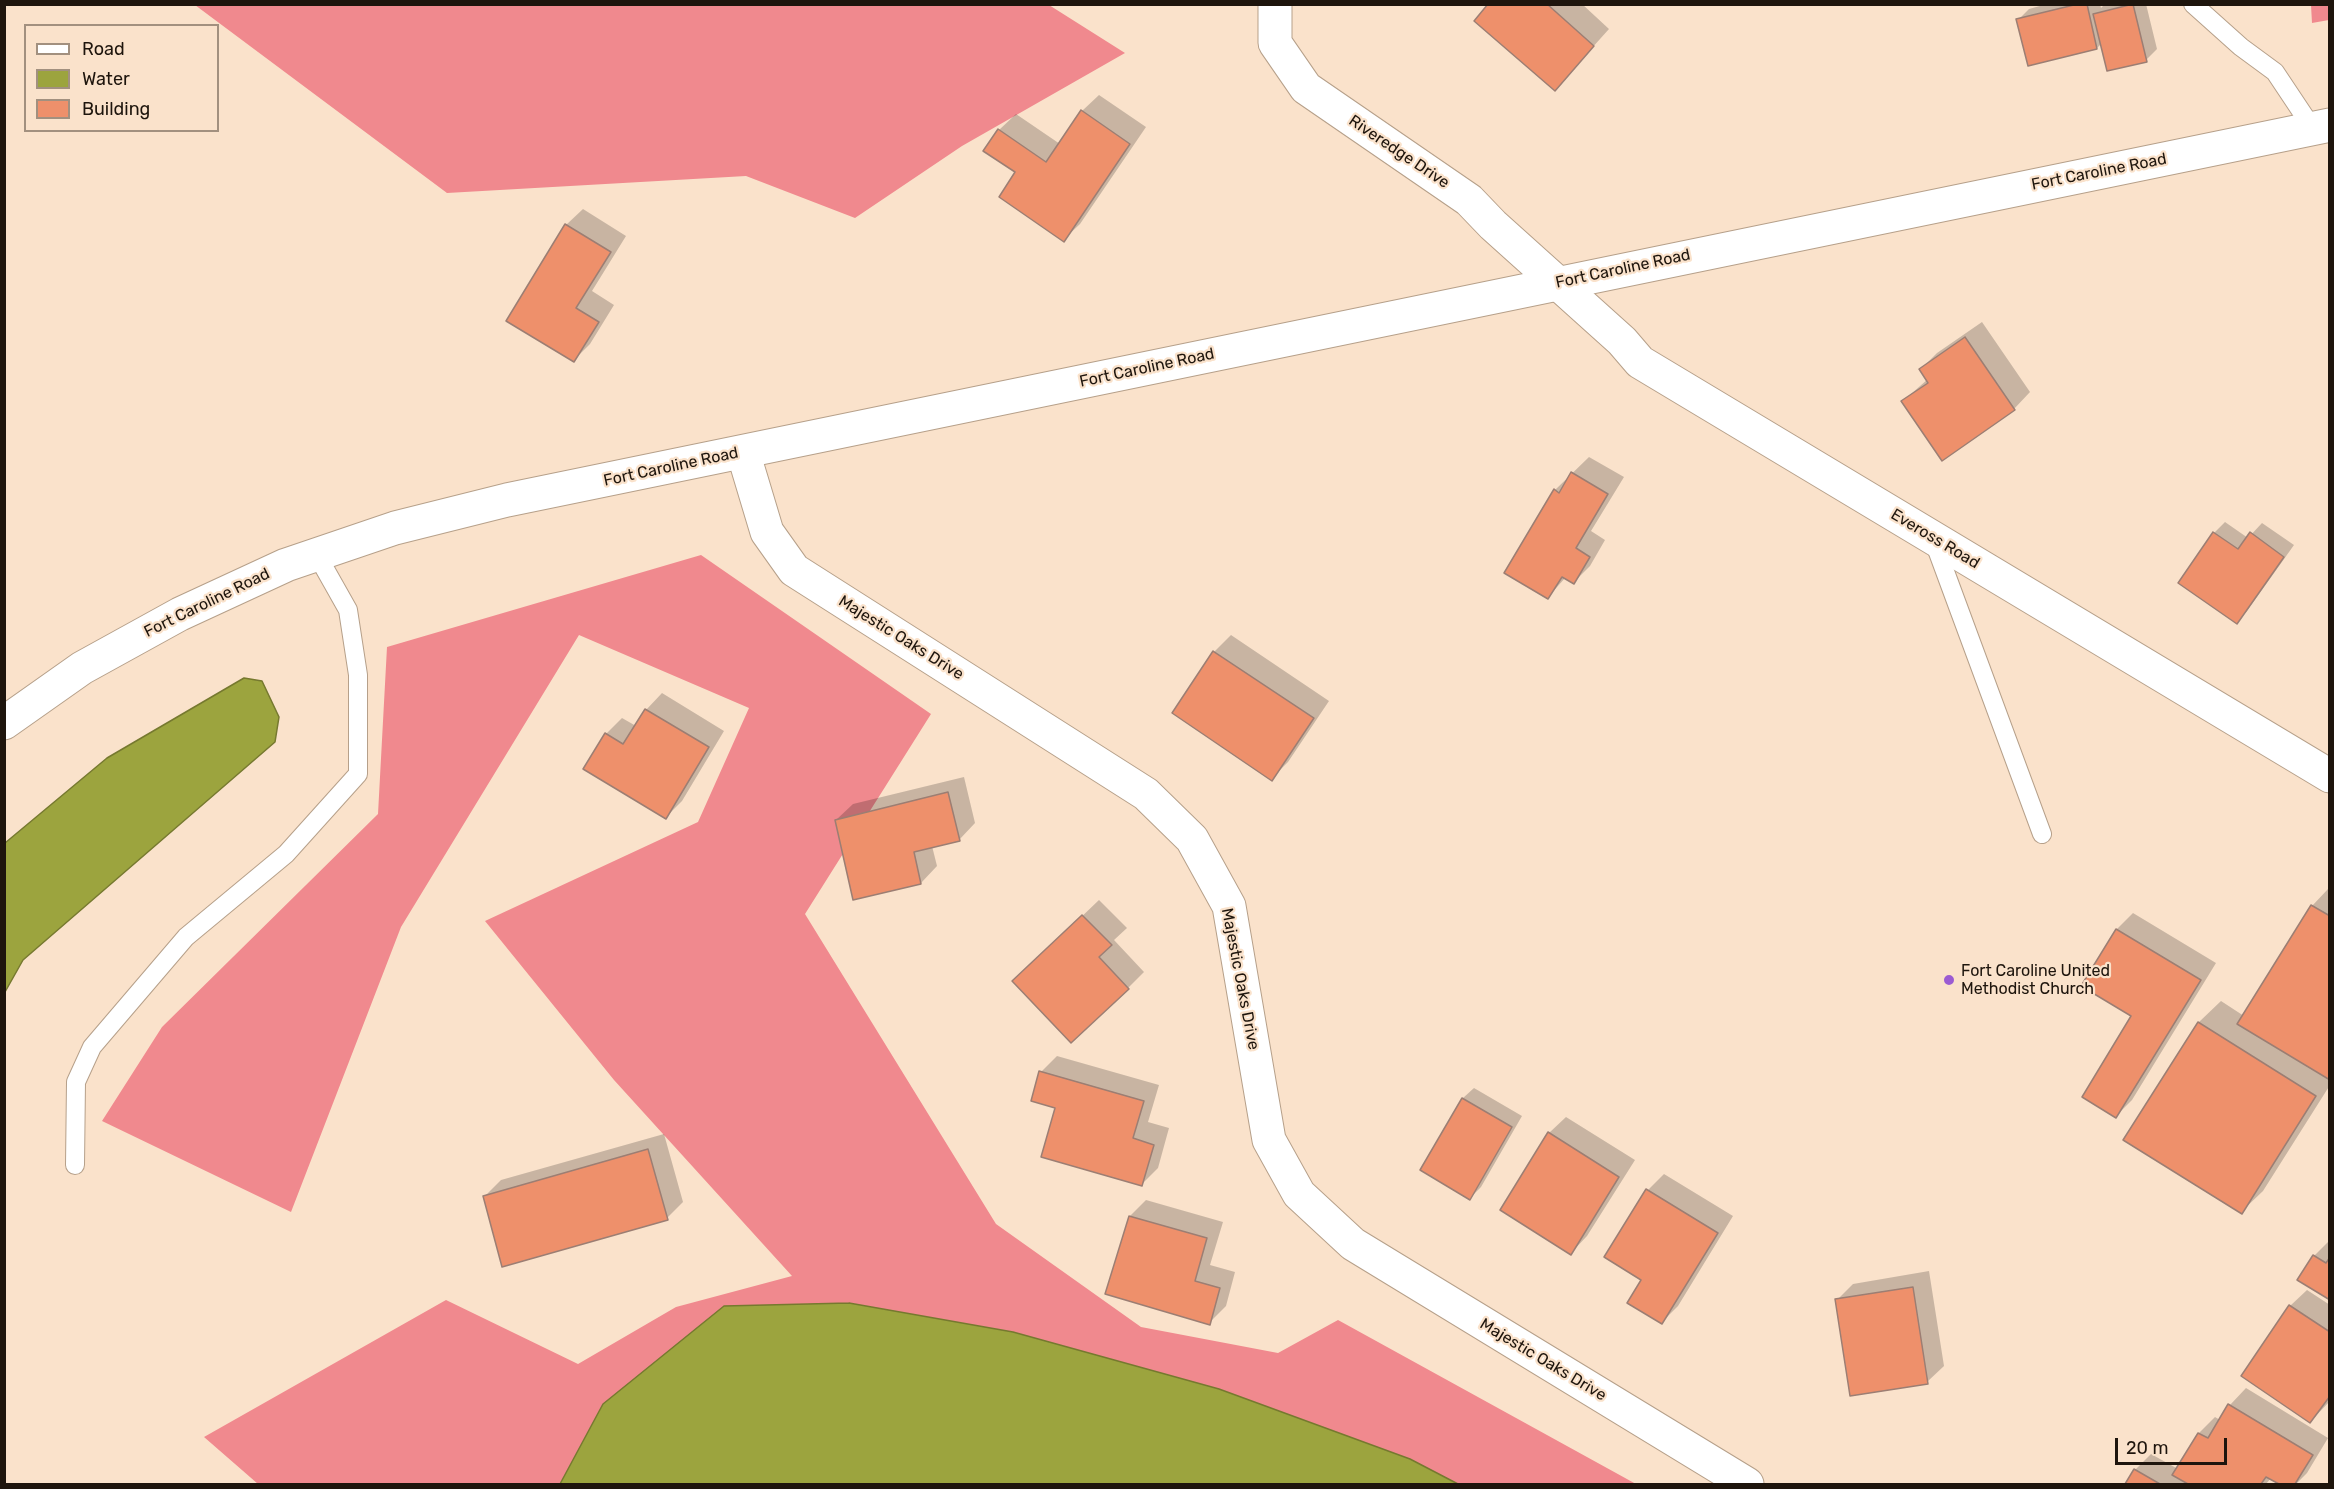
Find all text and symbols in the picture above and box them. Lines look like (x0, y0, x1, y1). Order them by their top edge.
legend (24, 24, 219, 132)
text: Road (82, 38, 125, 60)
text: Water (82, 68, 130, 90)
text: Building (82, 98, 150, 120)
street label: Riveredge Drive (1345, 111, 1453, 193)
street label: Fort Caroline Road (2030, 149, 2168, 195)
street label: Fort Caroline Road (1554, 245, 1692, 293)
street label: Fort Caroline Road (1078, 344, 1216, 392)
street label: Fort Caroline Road (602, 443, 740, 491)
street label: Eveross Road (1887, 505, 1983, 573)
street label: Fort Caroline Road (141, 564, 273, 642)
street label: Majestic Oaks Drive (835, 592, 967, 684)
street label: Majestic Oaks Drive (1217, 906, 1263, 1052)
place label: Fort Caroline United Methodist Church (1961, 961, 2110, 999)
marker: Fort Caroline United Methodist Church (1942, 973, 1956, 987)
street label: Majestic Oaks Drive (1476, 1315, 1610, 1405)
scale bar (2118, 1426, 2230, 1464)
text: 20 m (2126, 1437, 2168, 1459)

